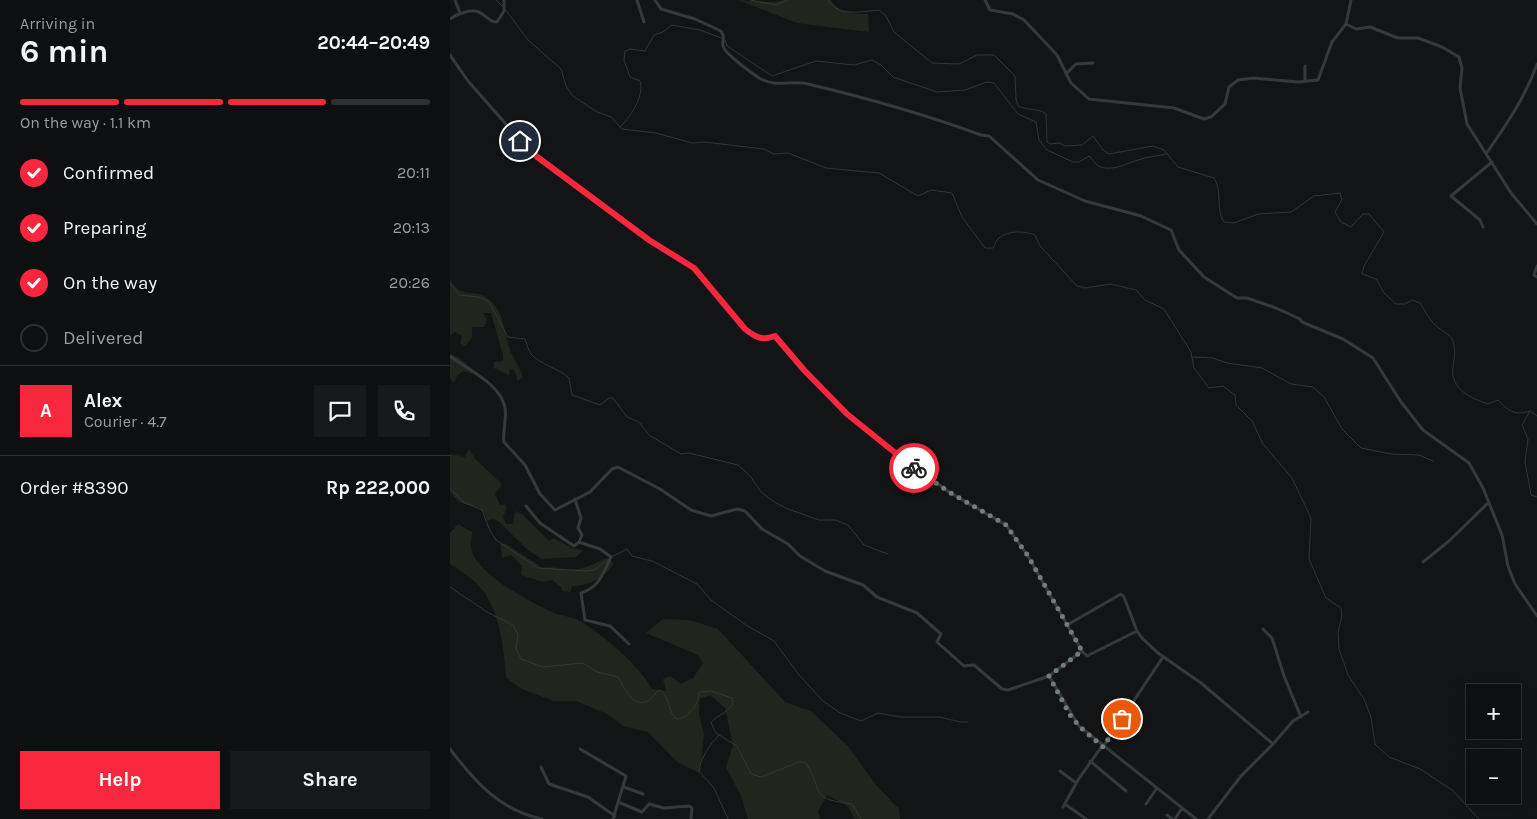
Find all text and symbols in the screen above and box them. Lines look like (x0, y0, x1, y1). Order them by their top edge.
text: Arriving in (20, 14, 95, 33)
text: 20:44–20:49 (317, 32, 430, 54)
text: 6 min (20, 33, 108, 70)
text: On the way · 1.1 km (20, 113, 151, 132)
pin (499, 120, 541, 162)
icon: home (506, 127, 534, 155)
icon: check (20, 159, 48, 187)
text: Confirmed (63, 162, 154, 184)
text: 20:11 (397, 163, 430, 182)
icon: check (20, 214, 48, 242)
text: Preparing (63, 217, 146, 239)
text: 20:13 (393, 218, 430, 237)
icon: check (20, 269, 48, 297)
text: On the way (63, 272, 157, 294)
text: 20:26 (389, 273, 430, 292)
text: Delivered (63, 327, 143, 349)
button: chat (314, 385, 366, 437)
button: phone (378, 385, 430, 437)
text: Alex (84, 390, 122, 412)
text: A (40, 400, 52, 422)
text: Courier · 4.7 (84, 412, 167, 431)
courier (889, 443, 939, 493)
icon: bike (900, 454, 928, 482)
text: Order #8390 (20, 477, 129, 499)
text: Rp 222,000 (326, 477, 430, 499)
map controls (1466, 684, 1521, 804)
button: + (1466, 684, 1521, 739)
pin (1101, 698, 1143, 740)
icon: bag (1108, 705, 1136, 733)
button: − (1466, 749, 1521, 804)
button: Help (20, 751, 220, 809)
button: Share (230, 751, 430, 809)

